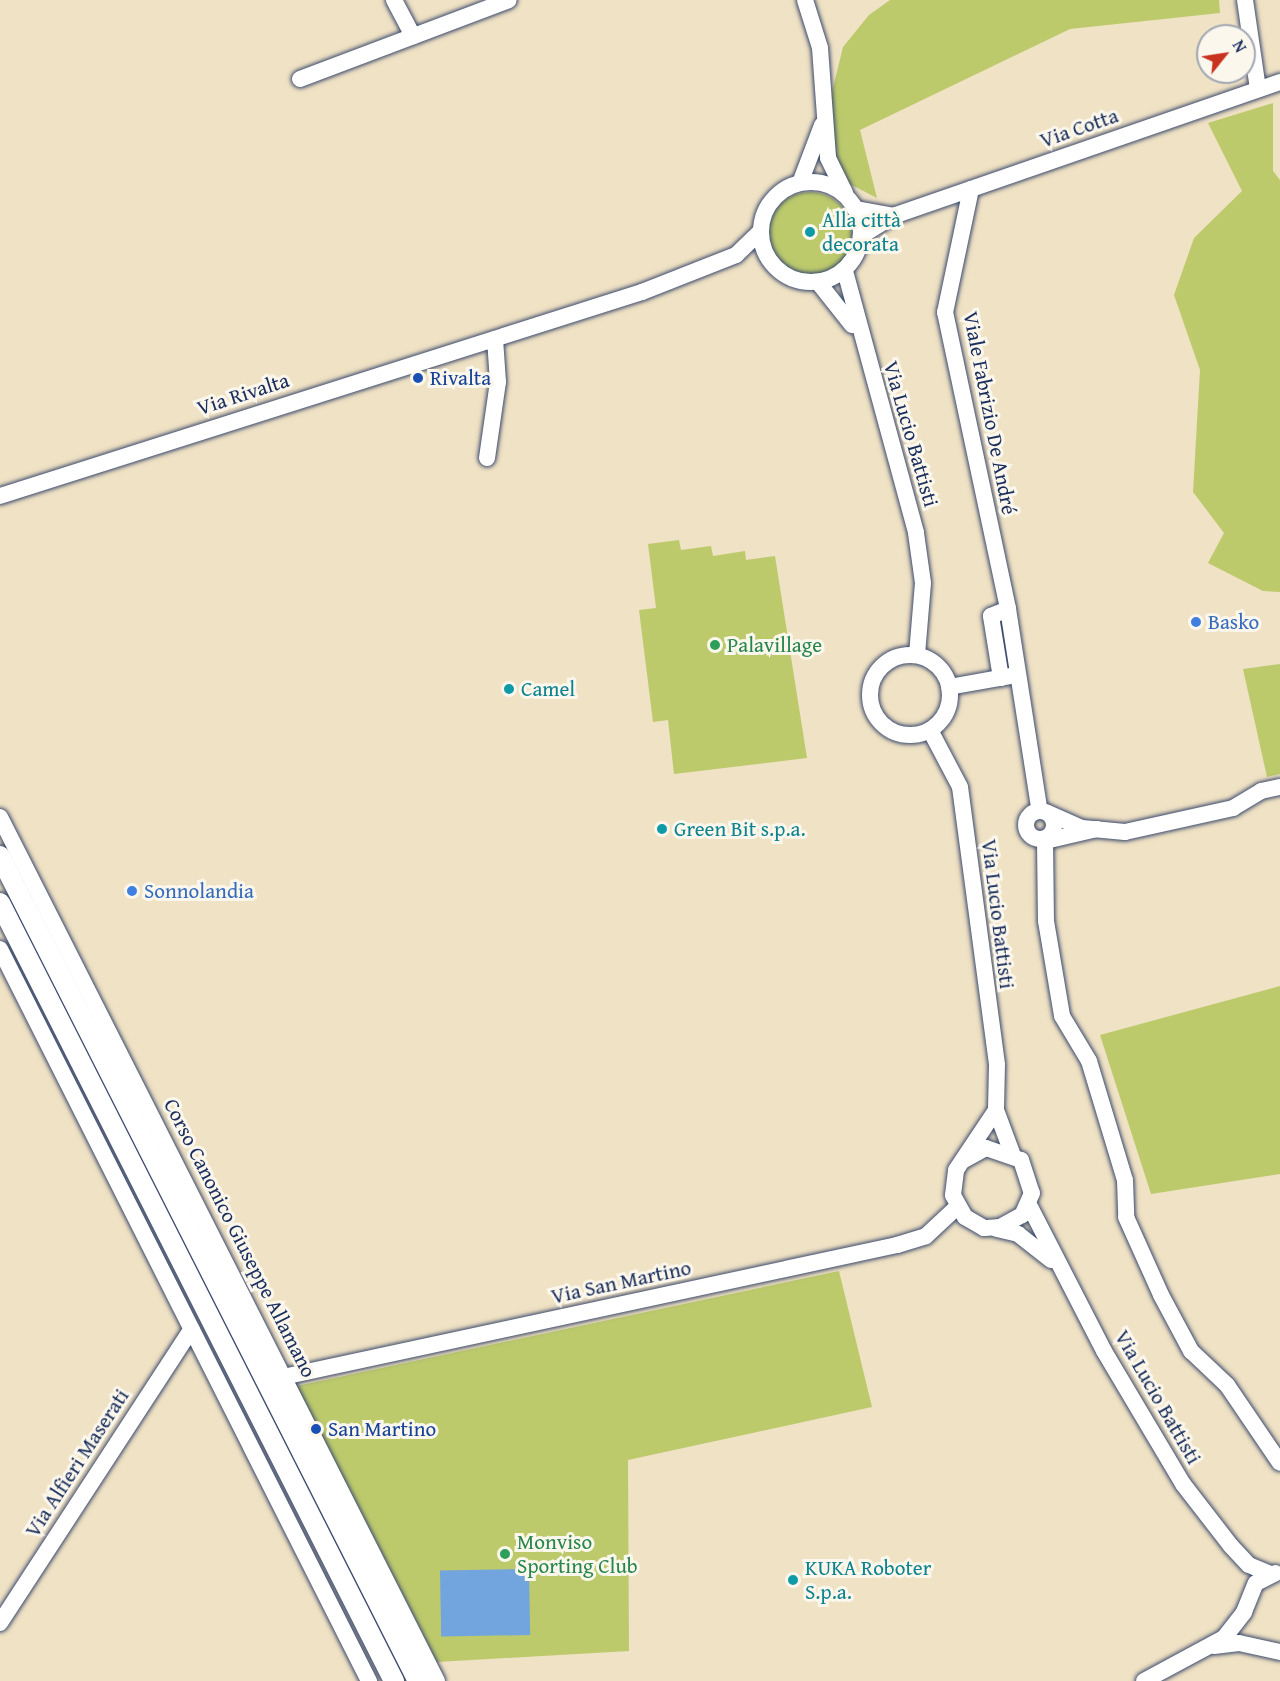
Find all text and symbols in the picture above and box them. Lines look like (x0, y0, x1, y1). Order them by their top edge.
north arrow (1196, 24, 1256, 84)
text: N (1227, 35, 1253, 57)
street label: Via Cotta (1037, 103, 1121, 153)
place label: Alla città decorata (822, 207, 901, 257)
marker: Alla città decorata (803, 225, 817, 239)
street label: Viale Fabrizio De André (958, 309, 1022, 517)
street label: Via Lucio Battisti (878, 358, 944, 510)
place label: Rivalta (430, 365, 491, 391)
street label: Via Rivalta (194, 367, 292, 421)
marker: Rivalta (411, 371, 425, 385)
place label: Basko (1208, 609, 1259, 635)
marker: Basko (1189, 615, 1203, 629)
place label: Palavillage (727, 632, 822, 658)
marker: Palavillage (708, 638, 722, 652)
place label: Camel (521, 676, 575, 702)
marker: Camel (502, 682, 516, 696)
place label: Green Bit s.p.a. (674, 816, 806, 842)
marker: Green Bit s.p.a. (655, 822, 669, 836)
street label: Via Lucio Battisti (976, 838, 1020, 990)
place label: Sonnolandia (144, 878, 254, 904)
marker: Sonnolandia (125, 884, 139, 898)
street label: Corso Canonico Giuseppe Allamano (158, 1094, 322, 1382)
street label: Via San Martino (549, 1255, 693, 1309)
street label: Via Lucio Battisti (1109, 1326, 1207, 1468)
street label: Via Alfieri Maserati (20, 1384, 134, 1542)
place label: San Martino (328, 1416, 436, 1442)
marker: San Martino (309, 1422, 323, 1436)
place label: Monviso Sporting Club (517, 1529, 638, 1579)
marker: Monviso Sporting Club (498, 1547, 512, 1561)
place label: KUKA Roboter S.p.a. (805, 1555, 931, 1605)
marker: KUKA Roboter S.p.a. (786, 1573, 800, 1587)

